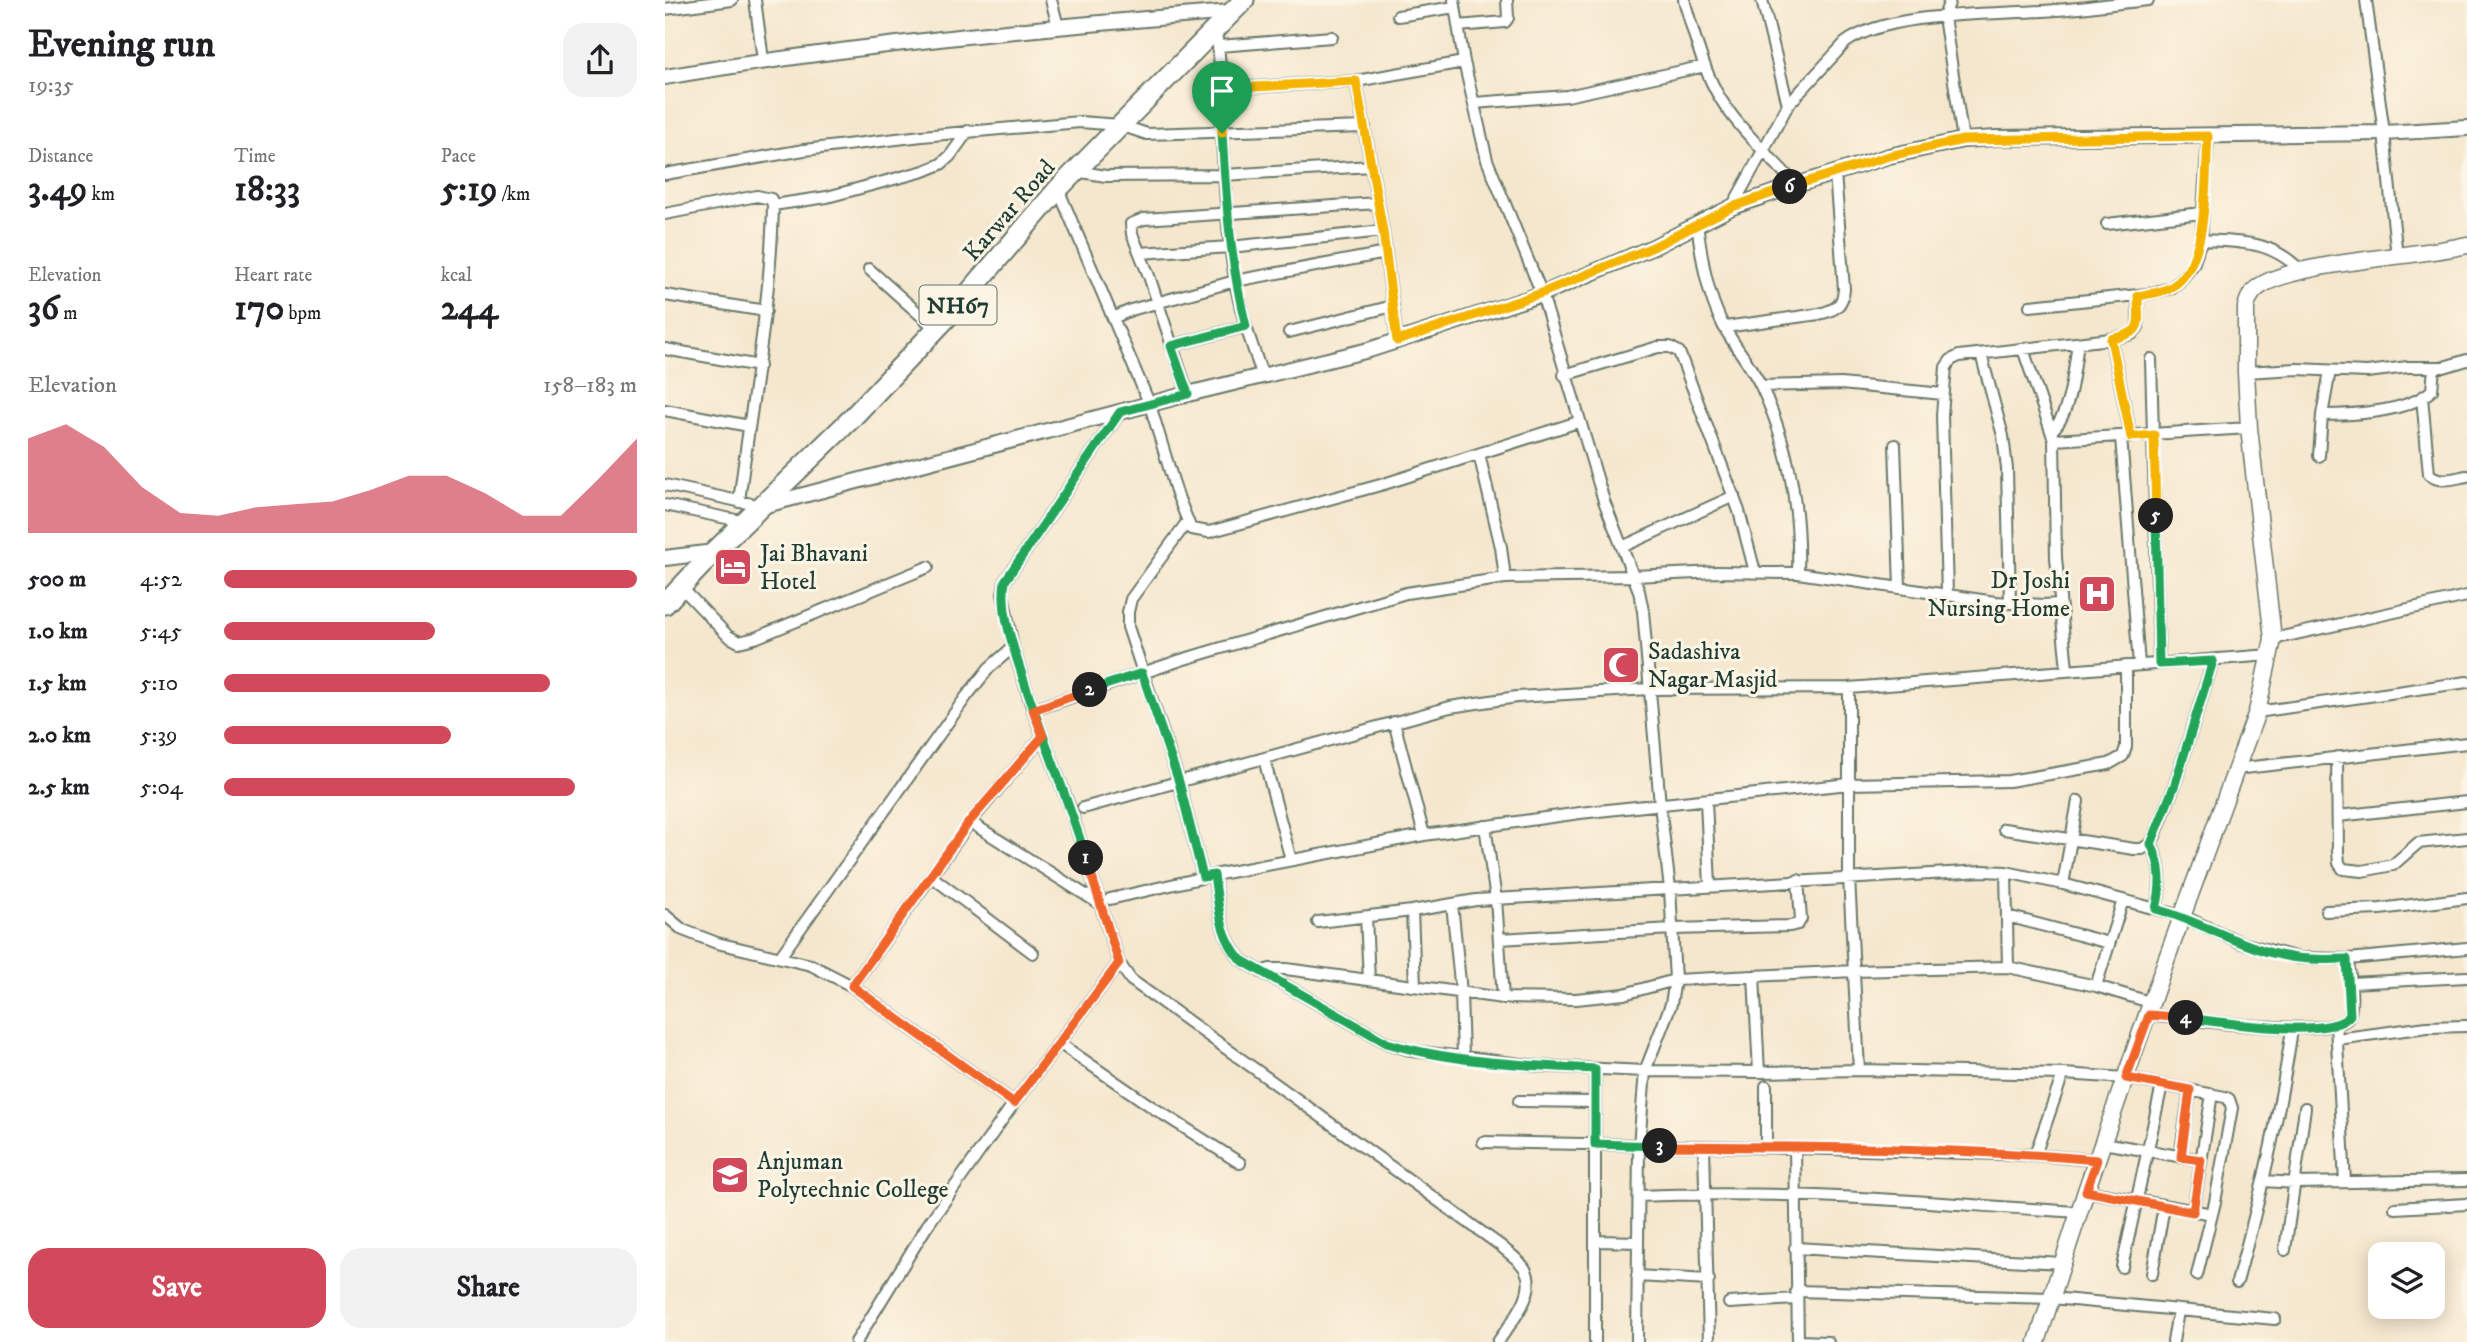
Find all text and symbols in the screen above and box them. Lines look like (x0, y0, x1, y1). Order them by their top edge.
text: Evening run (28, 21, 215, 69)
button: share (563, 23, 637, 97)
pin (1192, 61, 1252, 133)
text: 19:35 (28, 71, 74, 100)
icon: arrive (1203, 72, 1241, 110)
text: Distance (28, 145, 93, 168)
text: Time (234, 145, 276, 168)
text: Pace (441, 145, 476, 168)
street label: Karwar Road (957, 153, 1062, 268)
text: 3.49 (28, 168, 87, 212)
text: 18:33 (234, 168, 300, 212)
text: 5:19 (441, 168, 497, 212)
pin: 6 (1773, 170, 1807, 204)
text: 6 (1785, 175, 1794, 198)
text: km (87, 183, 115, 206)
text: /km (497, 183, 530, 206)
text: Elevation (28, 264, 102, 287)
text: Heart rate (234, 264, 312, 287)
text: kcal (441, 264, 472, 287)
road number: NH67 (919, 286, 997, 324)
text: 36 (28, 287, 59, 331)
text: 170 (234, 287, 284, 331)
text: 244 (441, 287, 498, 331)
text: m (59, 302, 78, 325)
text: bpm (284, 302, 321, 325)
text: Elevation (28, 371, 117, 400)
text: 158–183 m (543, 371, 637, 400)
pin: 5 (2139, 498, 2173, 534)
text: 5 (2151, 504, 2160, 527)
place label: Jai Bhavani Hotel (758, 539, 868, 597)
hotel icon: Jai Bhavani Hotel (712, 546, 754, 588)
text: 500 m (28, 565, 86, 594)
text: 4:52 (140, 565, 182, 594)
place label: Dr Joshi Nursing Home (1927, 566, 2070, 624)
hospital icon: Dr Joshi Nursing Home (2076, 573, 2118, 615)
text: 1.0 km (28, 617, 88, 646)
text: 5:45 (140, 617, 182, 646)
place label: Sadashiva Nagar Masjid (1648, 637, 1777, 695)
mosque icon: Sadashiva Nagar Masjid (1600, 644, 1642, 686)
text: 1.5 km (28, 669, 87, 698)
text: 5:10 (140, 669, 178, 698)
pin: 2 (1073, 672, 1107, 708)
text: 2 (1085, 678, 1094, 701)
text: 2.0 km (28, 721, 91, 750)
text: 5:39 (140, 721, 178, 750)
text: 2.5 km (28, 773, 90, 802)
text: 5:04 (140, 773, 183, 802)
pin: 1 (1069, 840, 1103, 876)
text: 1 (1082, 846, 1089, 869)
pin: 4 (2169, 1000, 2203, 1036)
text: 4 (2180, 1006, 2191, 1029)
pin: 3 (1643, 1128, 1677, 1164)
text: 3 (1656, 1134, 1663, 1157)
place label: Anjuman Polytechnic College (757, 1147, 949, 1205)
school or university icon: Anjuman Polytechnic College (709, 1154, 751, 1196)
map controls (2368, 1242, 2445, 1319)
button: layers (2368, 1242, 2445, 1319)
button: Save (28, 1248, 326, 1328)
button: Share (340, 1248, 637, 1328)

